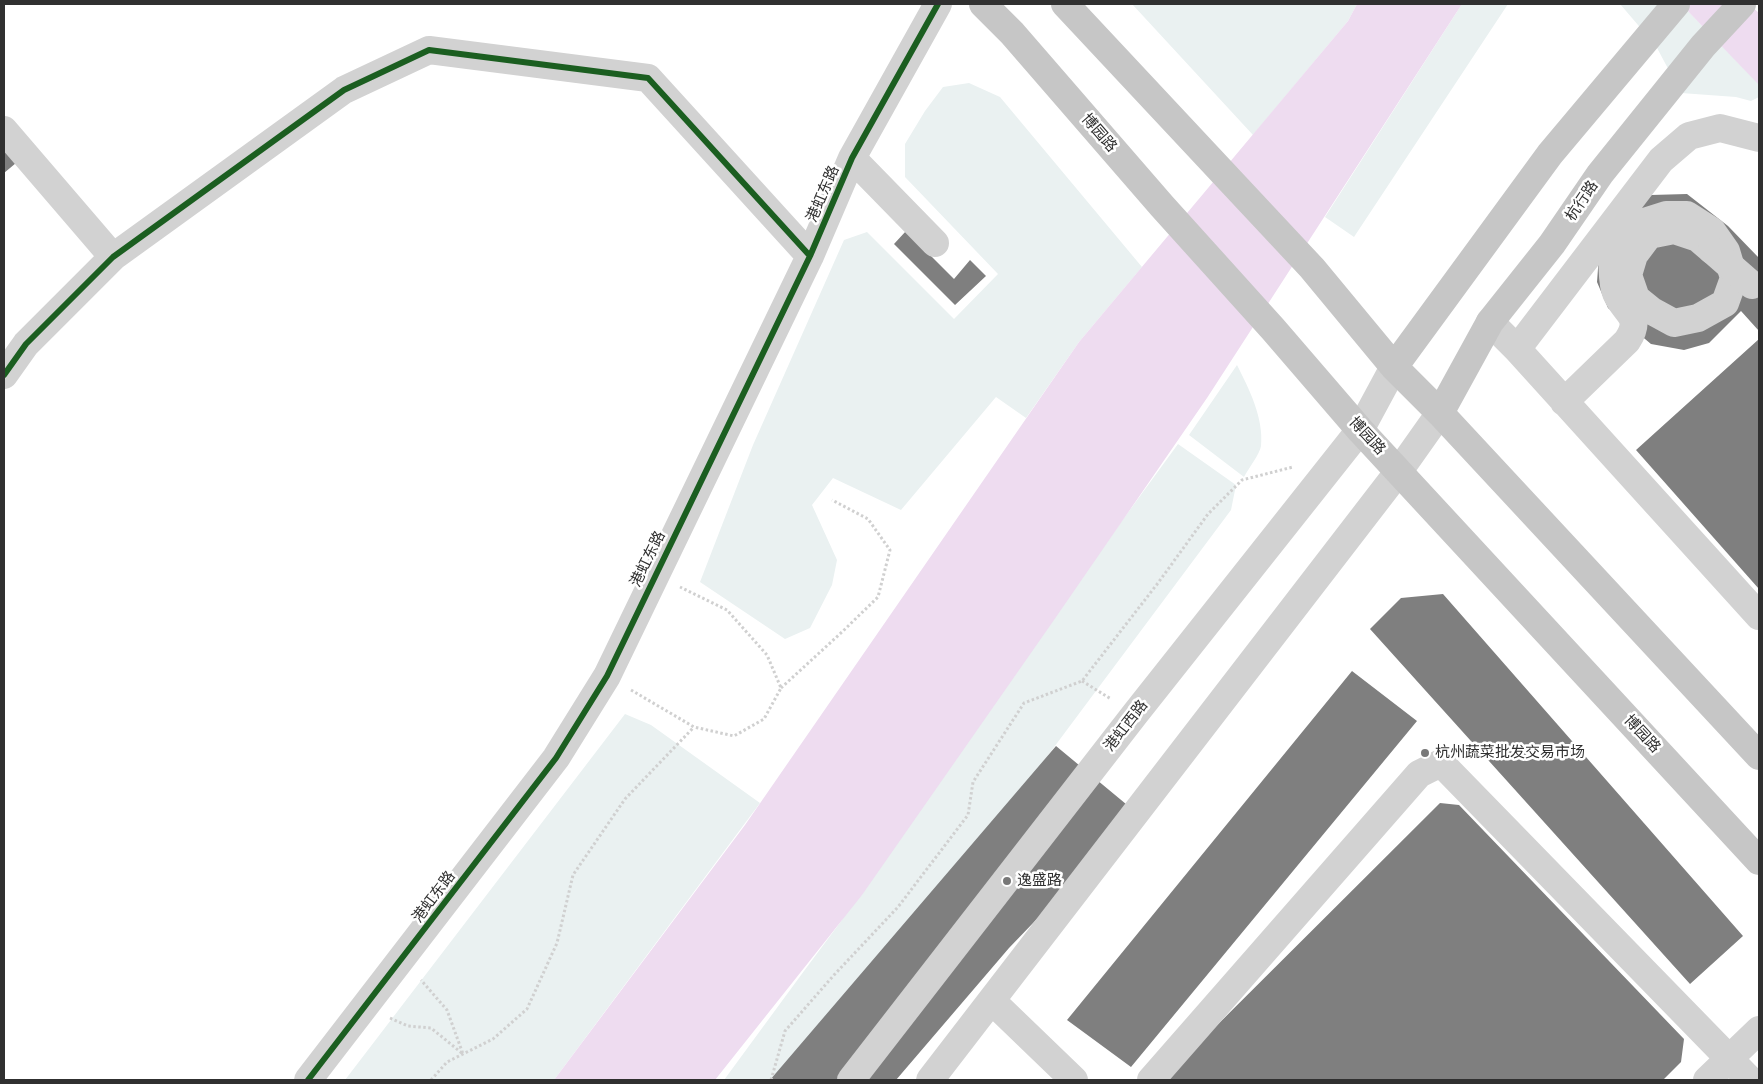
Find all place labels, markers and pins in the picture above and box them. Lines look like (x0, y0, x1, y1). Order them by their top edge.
place label: 杭州蔬菜批发交易市场 (1435, 744, 1585, 762)
marker: 杭州蔬菜批发交易市场 (1419, 747, 1431, 759)
place label: 逸盛路 (1017, 872, 1062, 890)
marker: 逸盛路 (1001, 875, 1013, 887)

